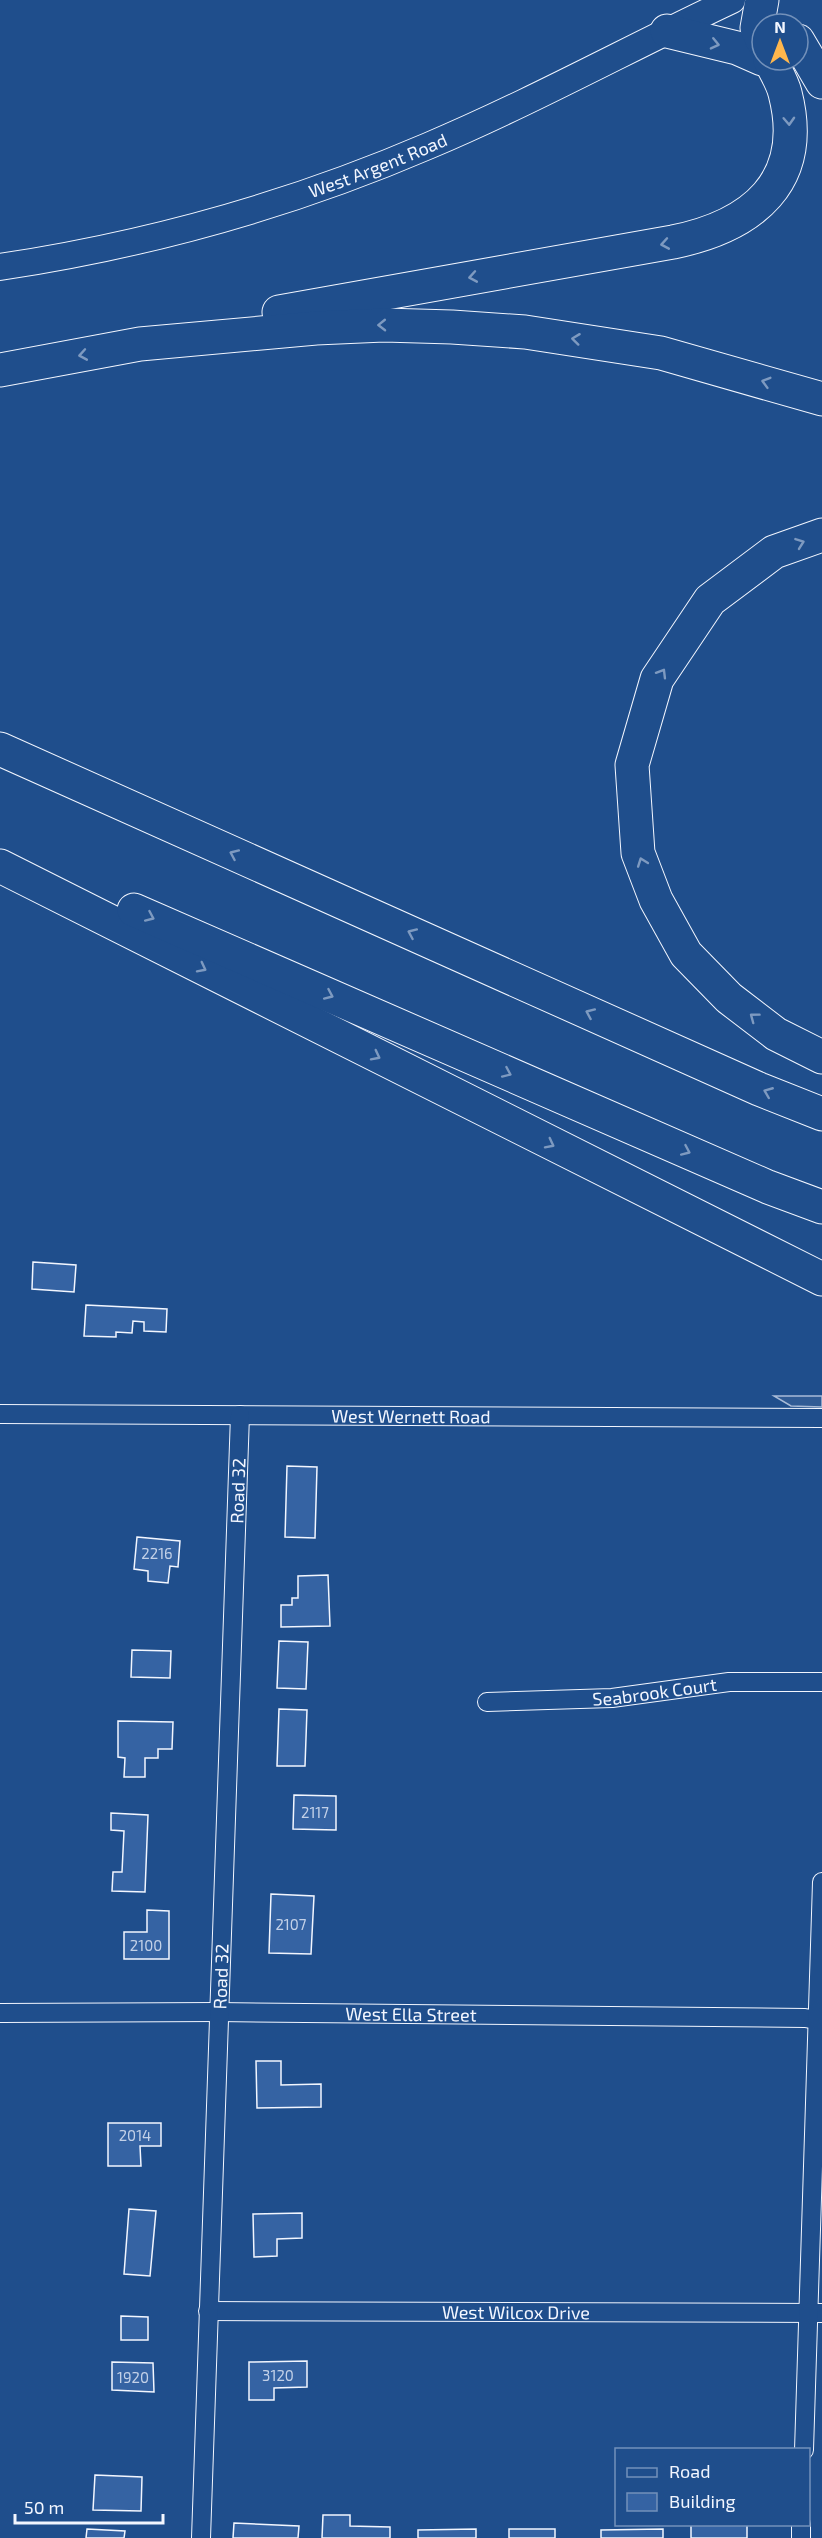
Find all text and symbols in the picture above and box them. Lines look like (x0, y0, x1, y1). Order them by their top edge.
north arrow (750, 12, 810, 72)
text: N (774, 17, 786, 36)
one-way arrow (710, 37, 720, 50)
one-way arrow (783, 116, 796, 125)
street label: West Argent Road (306, 128, 450, 202)
one-way arrow (661, 237, 670, 249)
one-way arrow (469, 270, 479, 283)
one-way arrow (377, 319, 386, 331)
one-way arrow (572, 333, 581, 345)
one-way arrow (78, 348, 88, 361)
one-way arrow (761, 377, 772, 389)
one-way arrow (794, 537, 805, 550)
one-way arrow (655, 669, 666, 679)
one-way arrow (229, 849, 240, 861)
one-way arrow (636, 857, 649, 868)
one-way arrow (143, 910, 154, 922)
one-way arrow (407, 928, 418, 940)
one-way arrow (196, 961, 207, 972)
one-way arrow (322, 988, 333, 1000)
one-way arrow (585, 1008, 596, 1020)
one-way arrow (749, 1013, 760, 1024)
one-way arrow (370, 1049, 381, 1060)
one-way arrow (501, 1066, 512, 1078)
one-way arrow (763, 1087, 774, 1099)
one-way arrow (544, 1136, 555, 1148)
one-way arrow (680, 1144, 691, 1156)
street label: West Wernett Road (331, 1405, 491, 1427)
street label: Road 32 (225, 1457, 250, 1524)
house number: 2216 (141, 1544, 173, 1562)
street label: Seabrook Court (592, 1673, 718, 1710)
house number: 2117 (301, 1803, 329, 1821)
house number: 2107 (275, 1915, 307, 1933)
house number: 2100 (130, 1936, 162, 1954)
street label: Road 32 (208, 1943, 233, 2010)
street label: West Ella Street (345, 2002, 477, 2026)
house number: 2014 (119, 2126, 151, 2144)
street label: West Wilcox Drive (442, 2301, 590, 2323)
house number: 3120 (262, 2366, 294, 2384)
house number: 1920 (117, 2368, 149, 2386)
legend (615, 2448, 810, 2526)
text: Road (669, 2460, 710, 2482)
scale bar (15, 2487, 164, 2525)
text: Building (669, 2490, 736, 2512)
text: 50 m (24, 2496, 64, 2518)

